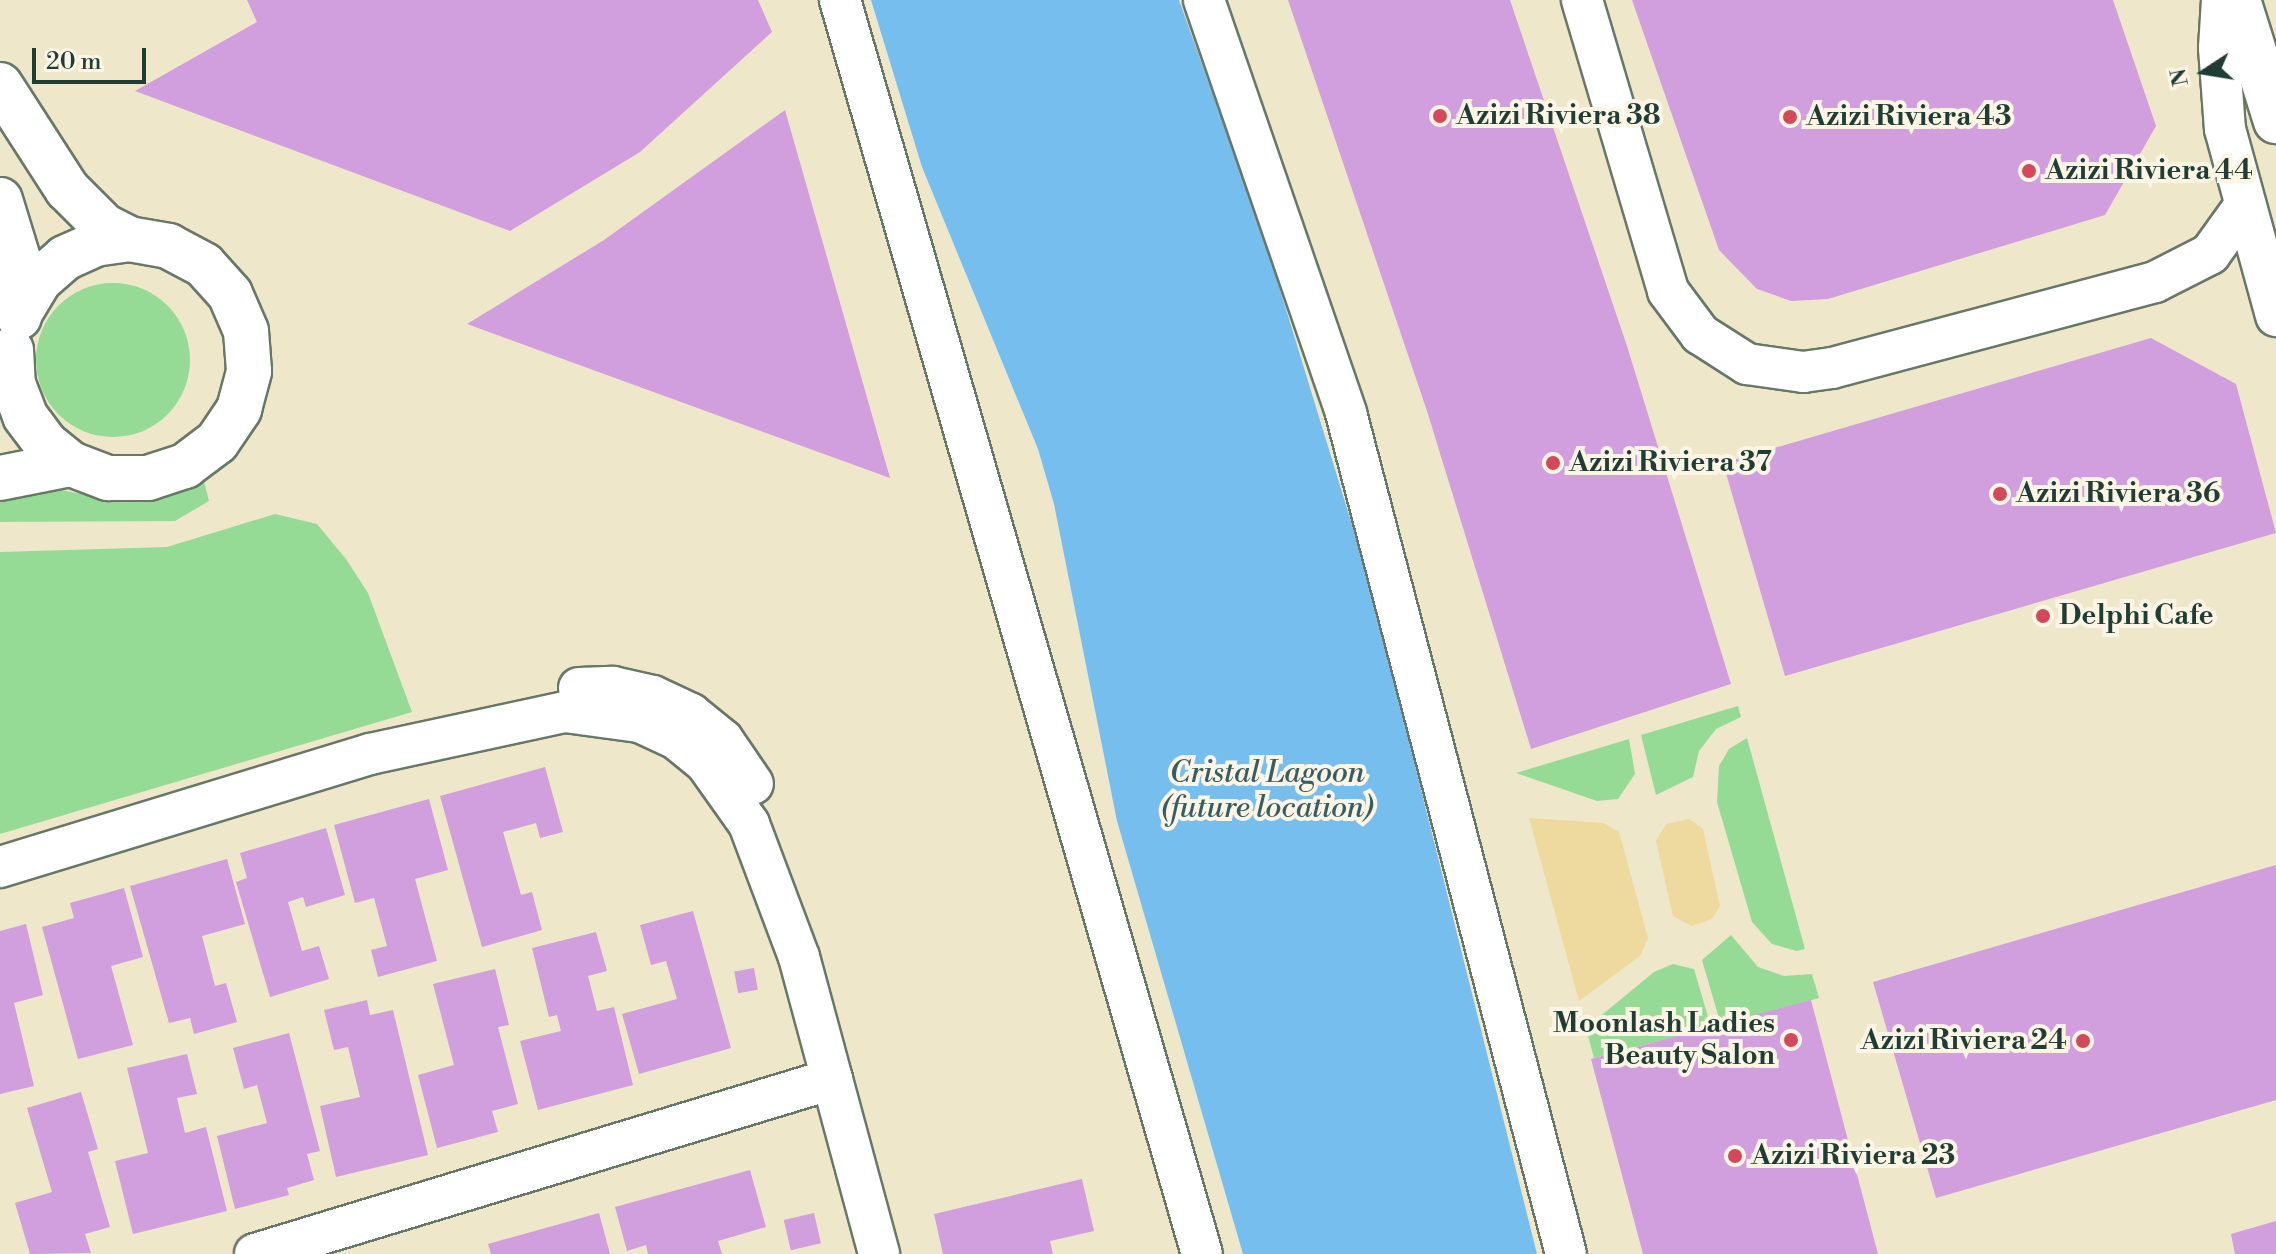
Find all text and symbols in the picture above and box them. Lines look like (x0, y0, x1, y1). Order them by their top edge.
scale bar (36, 32, 150, 82)
north arrow (2164, 32, 2244, 112)
text: 20 m (46, 47, 102, 77)
text: N (2165, 66, 2195, 88)
place label: Azizi Riviera 38 (1456, 99, 1661, 133)
place label: Azizi Riviera 43 (1806, 100, 2012, 134)
marker: Azizi Riviera 38 (1431, 107, 1449, 125)
marker: Azizi Riviera 43 (1781, 108, 1799, 126)
place label: Azizi Riviera 44 (2045, 154, 2253, 188)
marker: Azizi Riviera 44 (2020, 162, 2038, 180)
place label: Azizi Riviera 37 (1569, 446, 1772, 480)
marker: Azizi Riviera 37 (1544, 454, 1562, 472)
place label: Azizi Riviera 36 (2016, 477, 2220, 511)
marker: Azizi Riviera 36 (1991, 485, 2009, 503)
place label: Delphi Cafe (2059, 599, 2214, 633)
marker: Delphi Cafe (2034, 607, 2052, 625)
water label: Cristal Lagoon (future location) (1161, 755, 1373, 826)
place label: Moonlash Ladies Beauty Salon (1553, 1007, 1775, 1073)
place label: Azizi Riviera 24 (1861, 1024, 2067, 1058)
marker: Moonlash Ladies Beauty Salon (1782, 1031, 1800, 1049)
marker: Azizi Riviera 24 (2074, 1032, 2092, 1050)
place label: Azizi Riviera 23 (1751, 1139, 1955, 1173)
marker: Azizi Riviera 23 (1726, 1147, 1744, 1165)

